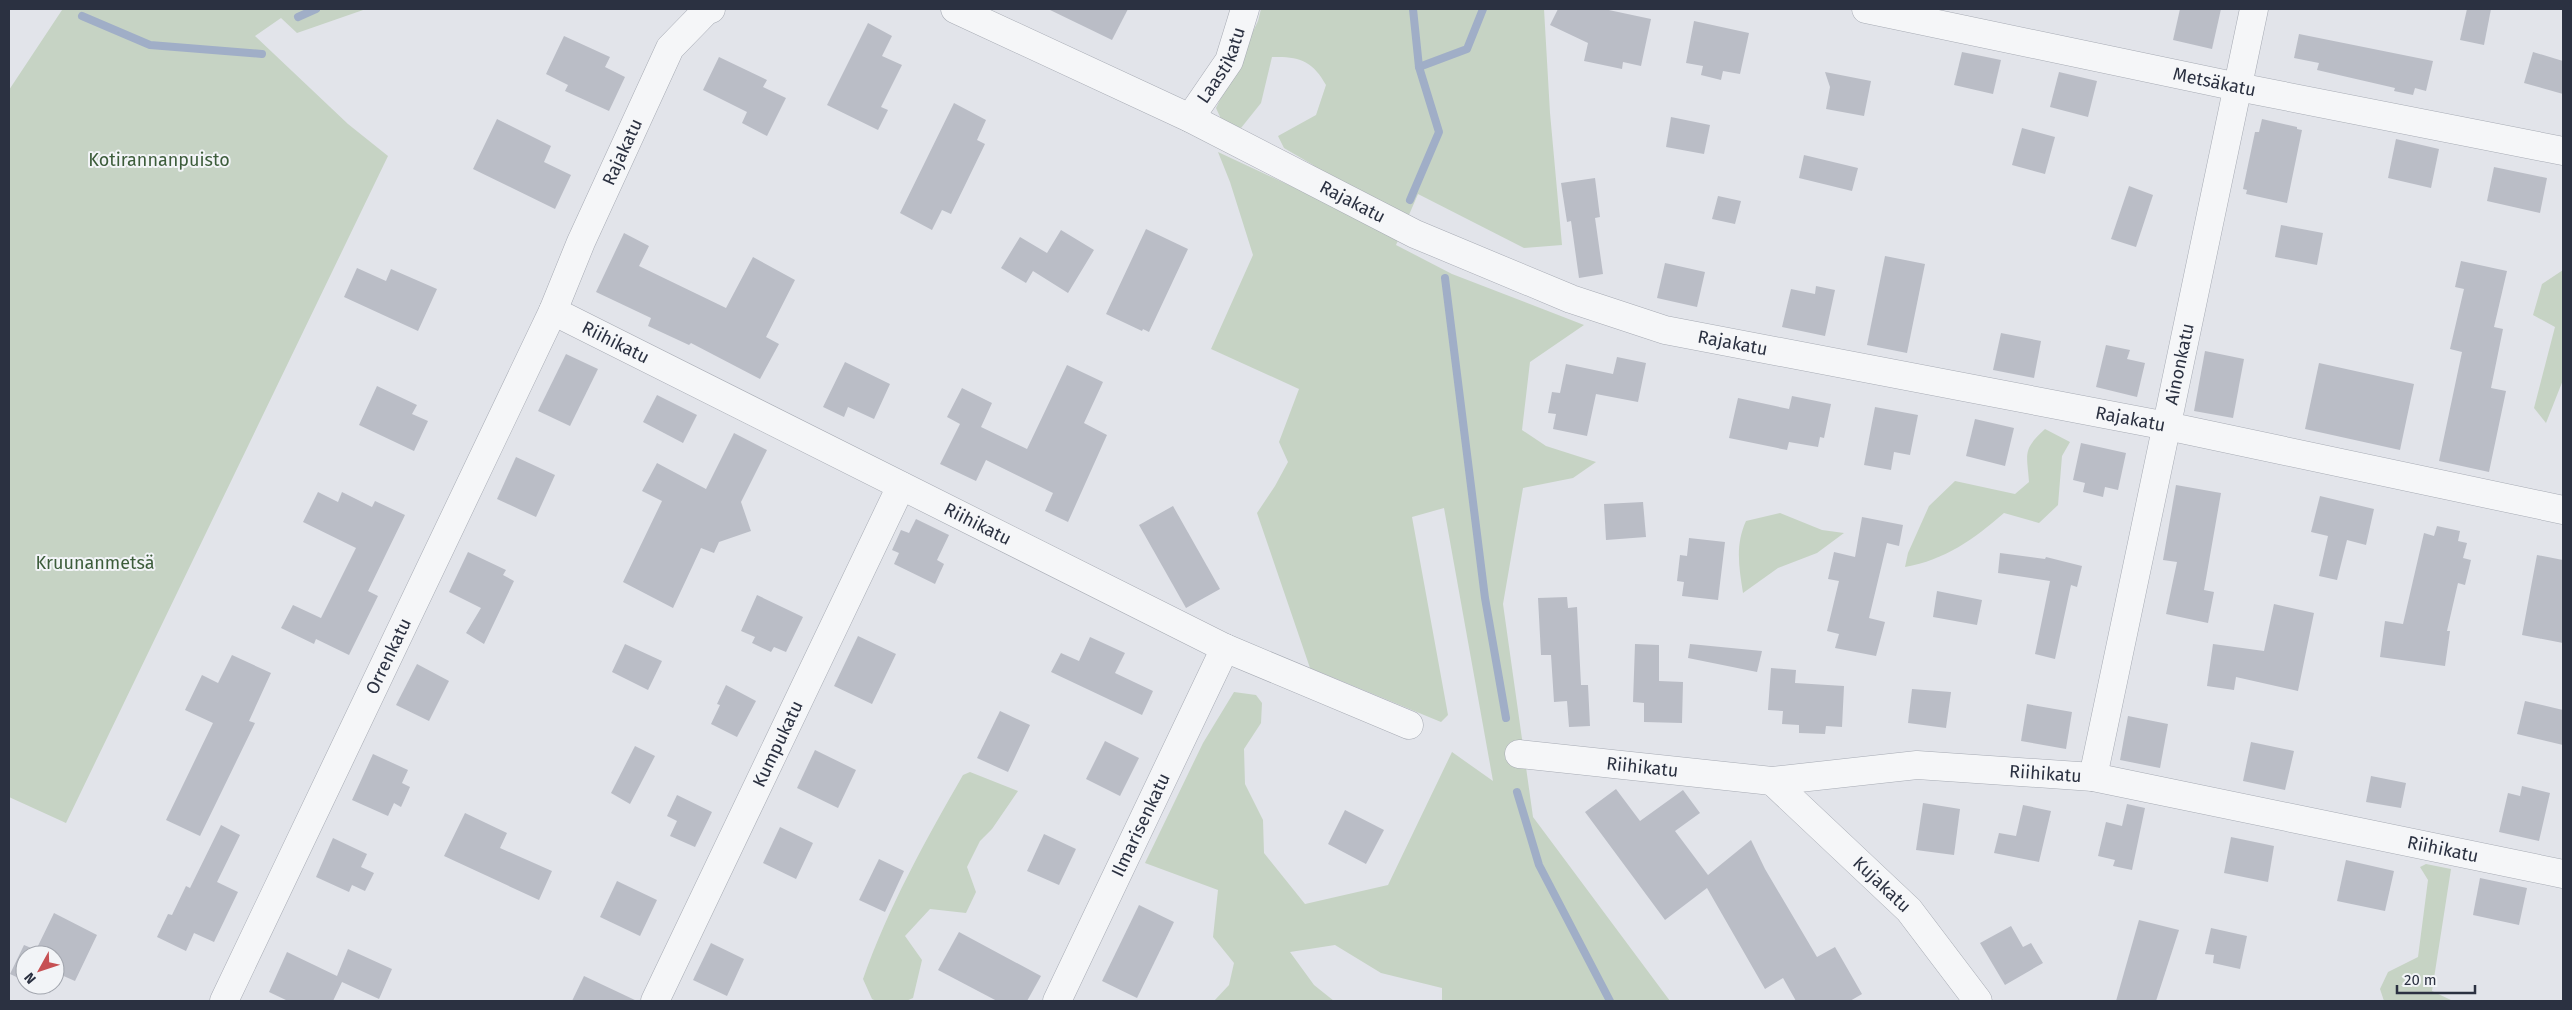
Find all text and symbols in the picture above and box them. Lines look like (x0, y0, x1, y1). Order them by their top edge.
street label: Laastikatu (1192, 24, 1250, 108)
street label: Metsäkatu (2171, 63, 2258, 101)
street label: Rajakatu (598, 115, 647, 189)
park label: Kotirannanpuisto (88, 149, 230, 171)
street label: Rajakatu (1316, 176, 1389, 228)
street label: Riihikatu (578, 316, 653, 368)
street label: Ainonkatu (2160, 321, 2199, 407)
street label: Rajakatu (1696, 325, 1770, 360)
street label: Rajakatu (2094, 402, 2167, 436)
street label: Riihikatu (940, 498, 1015, 550)
park label: Kruunanmetsä (35, 552, 155, 574)
street label: Orrenkatu (361, 614, 416, 698)
street label: Kumpukatu (748, 697, 808, 791)
street label: Riihikatu (1605, 752, 1679, 782)
street label: Riihikatu (2009, 760, 2082, 787)
street label: Ilmarisenkatu (1107, 769, 1175, 880)
street label: Riihikatu (2405, 831, 2481, 867)
street label: Kujakatu (1848, 852, 1916, 917)
north arrow (15, 945, 65, 995)
scale bar (2397, 962, 2474, 994)
text: N (21, 969, 40, 987)
text: 20 m (2404, 971, 2437, 989)

